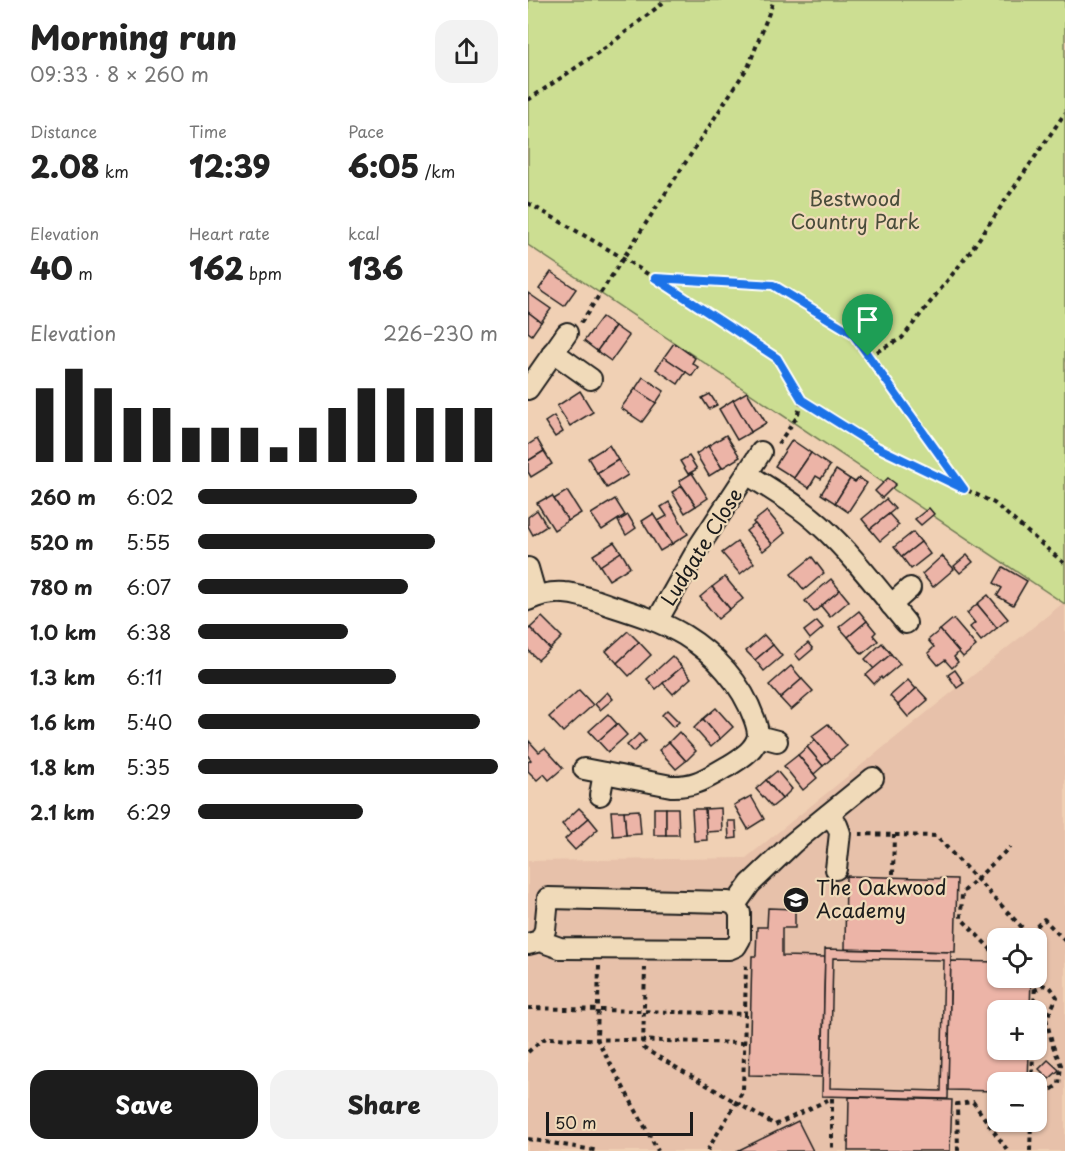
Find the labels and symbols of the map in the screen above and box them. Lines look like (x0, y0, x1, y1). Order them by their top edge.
park label: Bestwood Country Park (790, 183, 920, 236)
pin (842, 294, 893, 356)
street label: Ludgate Close (653, 482, 749, 611)
place label: The Oakwood Academy (816, 872, 946, 925)
school or university icon: The Oakwood Academy (781, 885, 811, 915)
scale bar (546, 1109, 693, 1136)

